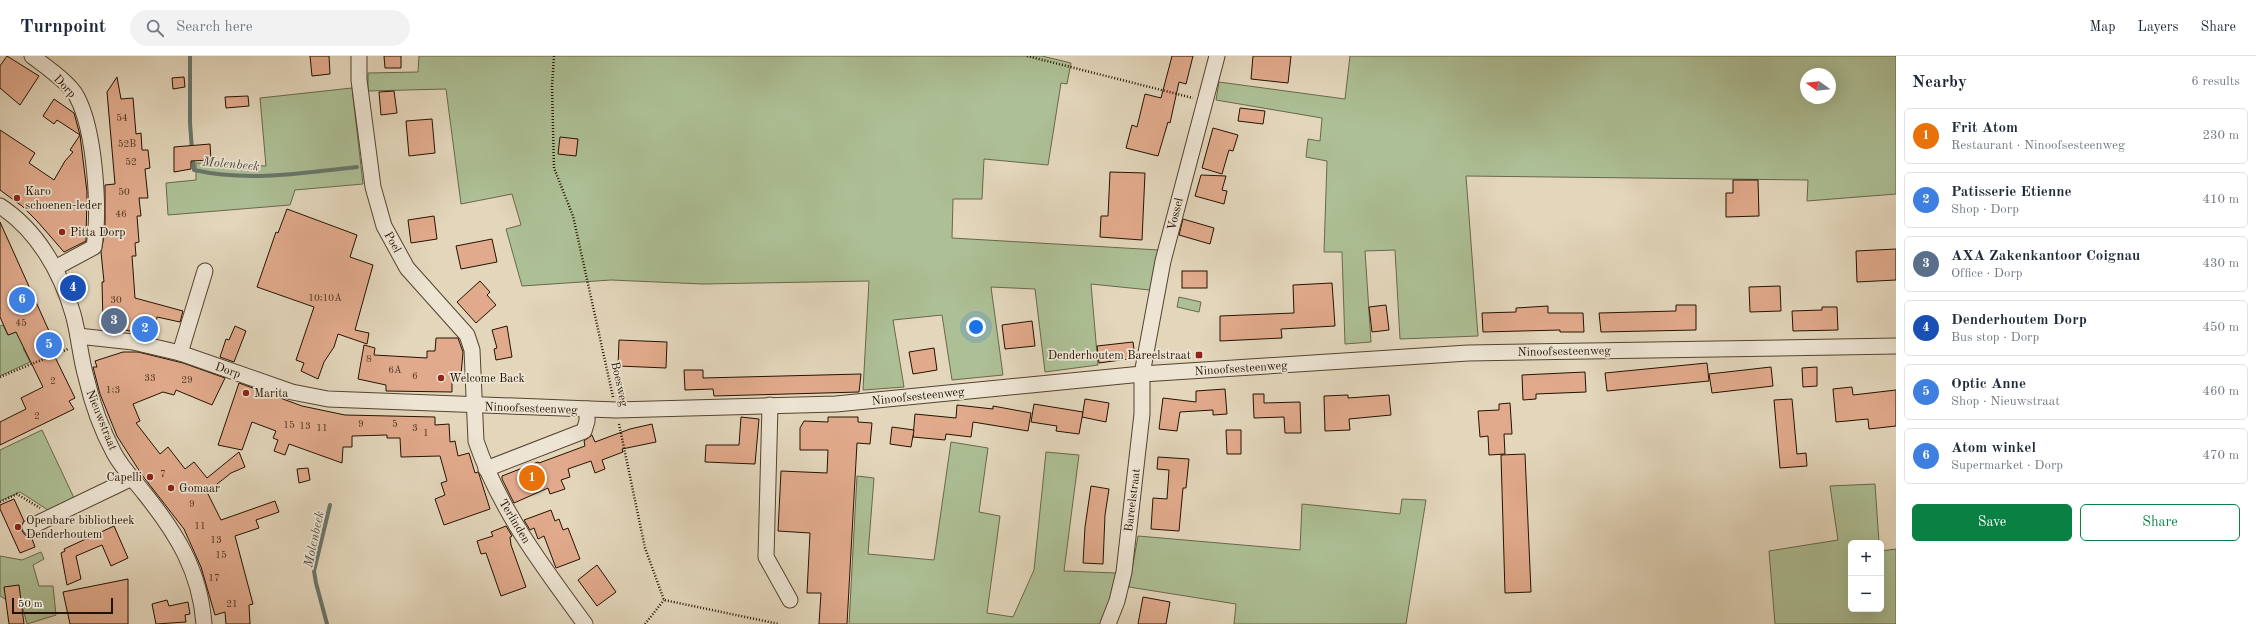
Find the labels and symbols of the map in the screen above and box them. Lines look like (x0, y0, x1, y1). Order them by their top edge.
north arrow (1800, 68, 1836, 104)
street label: Dorp (51, 73, 78, 100)
house number: 54 (116, 113, 128, 123)
house number: 52B (118, 139, 136, 149)
water label: Molenbeek (201, 155, 260, 173)
house number: 52 (125, 157, 137, 167)
place label: Karo schoenen-leder (25, 186, 102, 212)
house number: 50 (118, 187, 130, 197)
marker: Karo schoenen-leder (12, 193, 22, 203)
street label: Vossel (1166, 197, 1186, 232)
house number: 46 (115, 209, 127, 219)
marker: Pitta Dorp (57, 227, 67, 237)
place label: Pitta Dorp (70, 227, 126, 239)
street label: Poel (381, 230, 403, 255)
pin: 4 (60, 273, 86, 303)
pin: 6 (9, 285, 35, 315)
house number: 10;10A (308, 293, 342, 303)
house number: 30 (110, 295, 122, 305)
pin: 3 (101, 306, 127, 336)
pin: 2 (132, 314, 158, 344)
your location (966, 317, 986, 337)
house number: 45 (15, 318, 27, 328)
pin: 5 (36, 330, 62, 360)
street label: Ninoofsesteenweg (1517, 345, 1611, 359)
place label: Denderhoutem Bareelstraat (1048, 350, 1191, 362)
marker: Denderhoutem Bareelstraat (1194, 350, 1204, 360)
house number: 8 (366, 354, 372, 364)
street label: Ninoofsesteenweg (1194, 360, 1289, 378)
street label: Dorp (213, 361, 242, 381)
street label: Boesweg (608, 361, 630, 408)
house number: 6A (388, 365, 402, 375)
house number: 6 (412, 371, 418, 381)
house number: 33 (144, 373, 156, 383)
marker: Welcome Back (436, 373, 446, 383)
place label: Welcome Back (449, 373, 525, 385)
house number: 29 (181, 375, 193, 385)
house number: 2 (50, 376, 56, 386)
house number: 1;3 (106, 385, 120, 395)
street label: Ninoofsesteenweg (871, 386, 966, 408)
street label: Nieuwstraat (84, 388, 119, 452)
marker: Marita (241, 388, 251, 398)
place label: Marita (254, 388, 288, 400)
street label: Ninoofsesteenweg (484, 401, 578, 417)
house number: 2 (34, 411, 40, 421)
house number: 9 (358, 419, 364, 429)
house number: 5 (392, 419, 398, 429)
house number: 15 (283, 420, 295, 430)
house number: 13 (299, 421, 311, 431)
house number: 11 (316, 423, 328, 433)
house number: 3 (412, 423, 418, 433)
house number: 1 (423, 428, 429, 438)
pin: 1 (519, 463, 545, 493)
street label: Bareelstraat (1123, 468, 1143, 533)
house number: 7 (160, 469, 166, 479)
place label: Capelli (107, 472, 142, 484)
marker: Capelli (145, 472, 155, 482)
marker: Gomaar (166, 483, 176, 493)
place label: Gomaar (179, 483, 220, 495)
street label: Terlinden (496, 497, 532, 546)
house number: 9 (189, 499, 195, 509)
water label: Molenbeek (302, 510, 327, 570)
place label: Openbare bibliotheek Denderhoutem (26, 515, 134, 541)
house number: 11 (194, 521, 206, 531)
marker: Openbare bibliotheek Denderhoutem (13, 522, 23, 532)
house number: 13 (210, 535, 222, 545)
house number: 15 (215, 550, 227, 560)
house number: 17 (208, 573, 220, 583)
scale bar (12, 596, 113, 615)
house number: 21 (226, 599, 238, 609)

